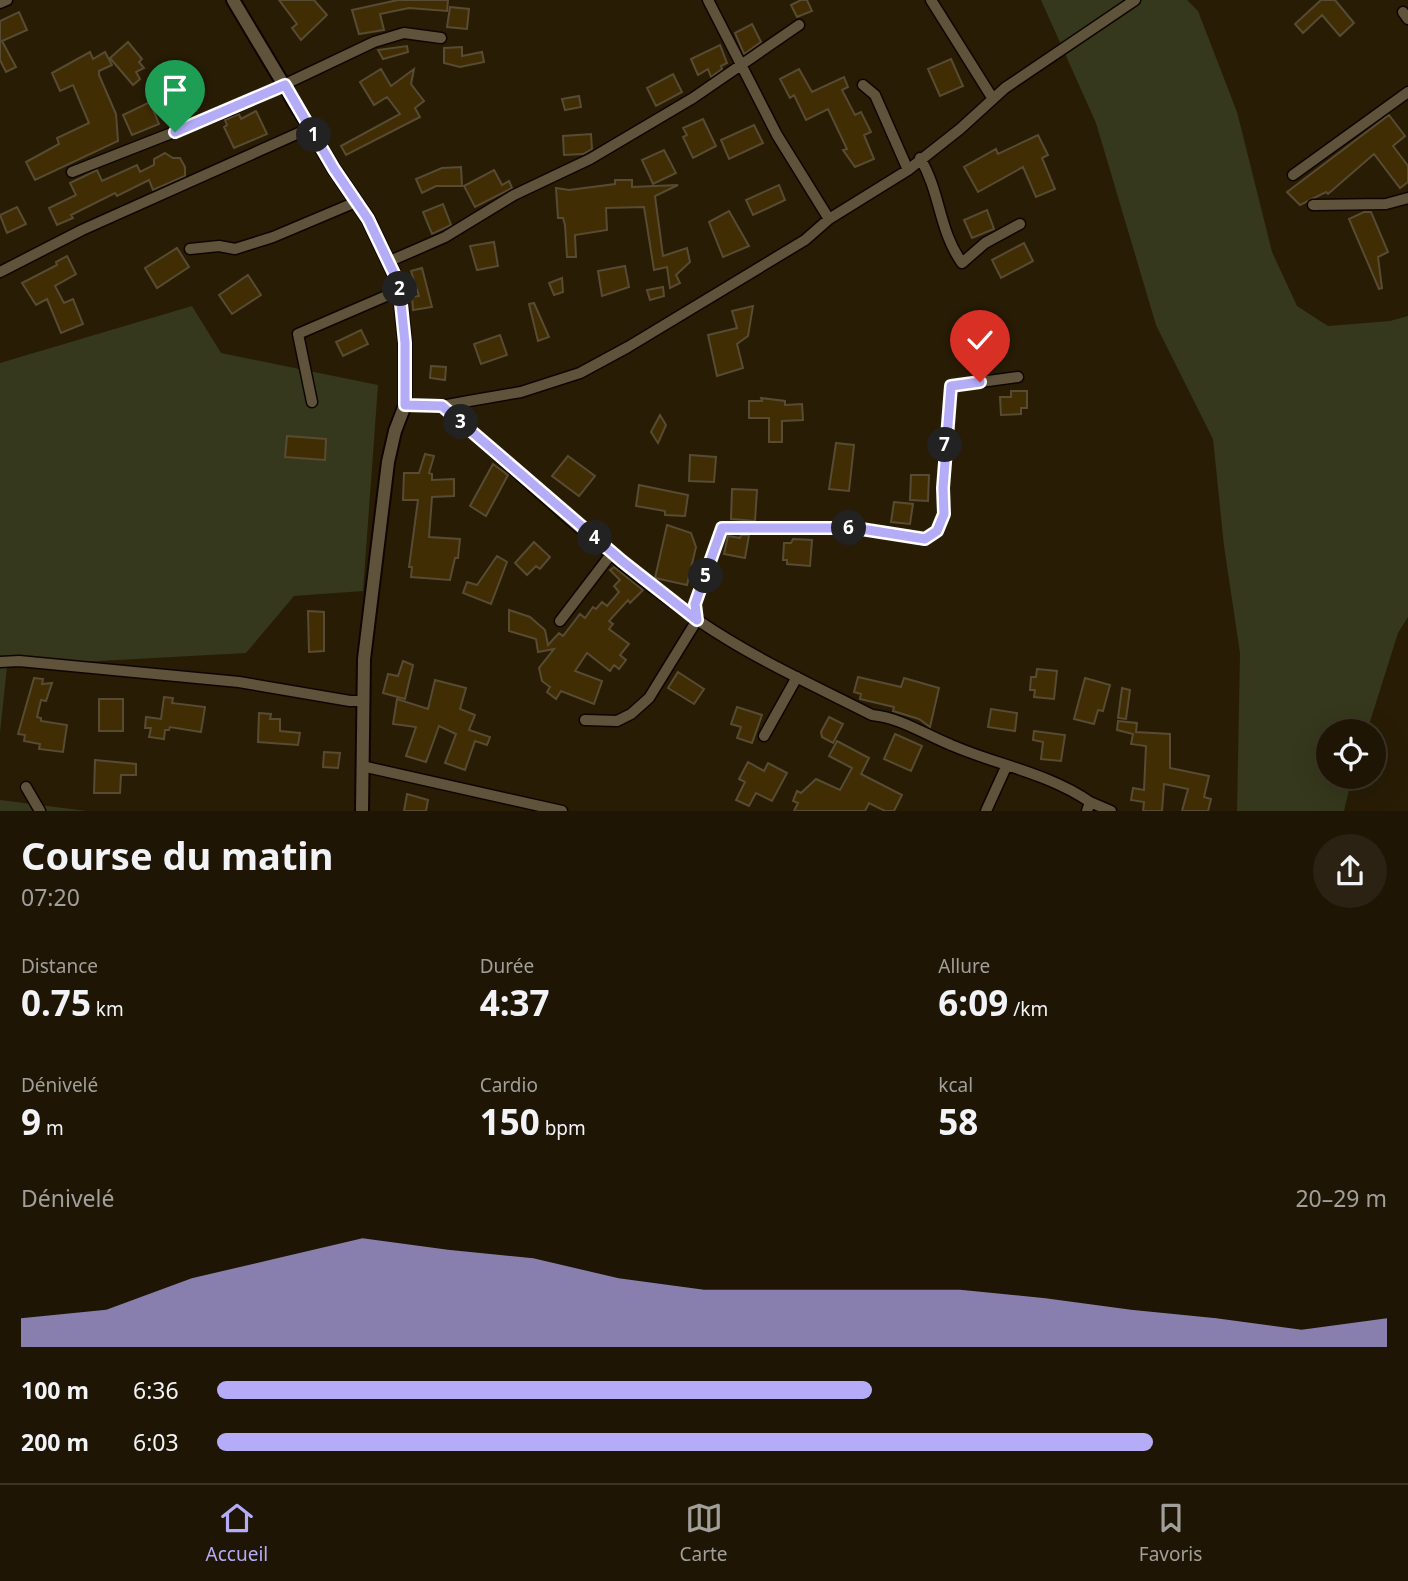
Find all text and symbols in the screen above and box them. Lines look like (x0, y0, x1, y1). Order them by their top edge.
pin (145, 60, 205, 132)
icon: arrive (156, 71, 194, 109)
pin: 1 (296, 118, 332, 152)
text: 1 (308, 121, 319, 147)
pin: 2 (382, 272, 418, 306)
text: 2 (394, 275, 405, 301)
pin (950, 310, 1010, 382)
icon: check (961, 321, 999, 359)
pin: 3 (444, 404, 478, 440)
text: 3 (455, 408, 466, 434)
pin: 7 (928, 428, 962, 462)
text: 7 (939, 431, 950, 457)
pin: 6 (832, 510, 866, 546)
text: 6 (843, 514, 854, 540)
pin: 4 (578, 520, 612, 556)
text: 4 (589, 524, 600, 550)
pin: 5 (688, 558, 724, 594)
text: 5 (700, 562, 711, 588)
map controls (1316, 719, 1386, 789)
button: locate (1316, 719, 1386, 789)
text: Course du matin (21, 829, 333, 881)
button: share (1313, 834, 1387, 908)
text: 07:20 (21, 881, 80, 913)
text: Distance (21, 953, 98, 979)
text: Durée (480, 953, 534, 979)
text: Allure (938, 953, 990, 979)
text: 0.75 (21, 979, 91, 1026)
text: 4:37 (480, 979, 550, 1026)
text: 6:09 (938, 979, 1008, 1026)
text: km (91, 996, 124, 1022)
text: /km (1008, 996, 1048, 1022)
text: Dénivelé (21, 1072, 98, 1098)
text: Cardio (480, 1072, 538, 1098)
text: kcal (938, 1072, 973, 1098)
text: 9 (21, 1098, 41, 1145)
text: 150 (480, 1098, 540, 1145)
text: 58 (938, 1098, 978, 1145)
text: m (41, 1115, 64, 1141)
text: bpm (540, 1115, 586, 1141)
text: Dénivelé (21, 1182, 114, 1214)
text: 20–29 m (1295, 1182, 1387, 1214)
text: 100 m (21, 1374, 89, 1406)
text: 6:36 (133, 1374, 179, 1406)
text: 200 m (21, 1426, 89, 1458)
text: 6:03 (133, 1426, 179, 1458)
tab: Accueil (206, 1499, 268, 1567)
tab: Carte (680, 1499, 728, 1567)
tab: Favoris (1139, 1499, 1202, 1567)

